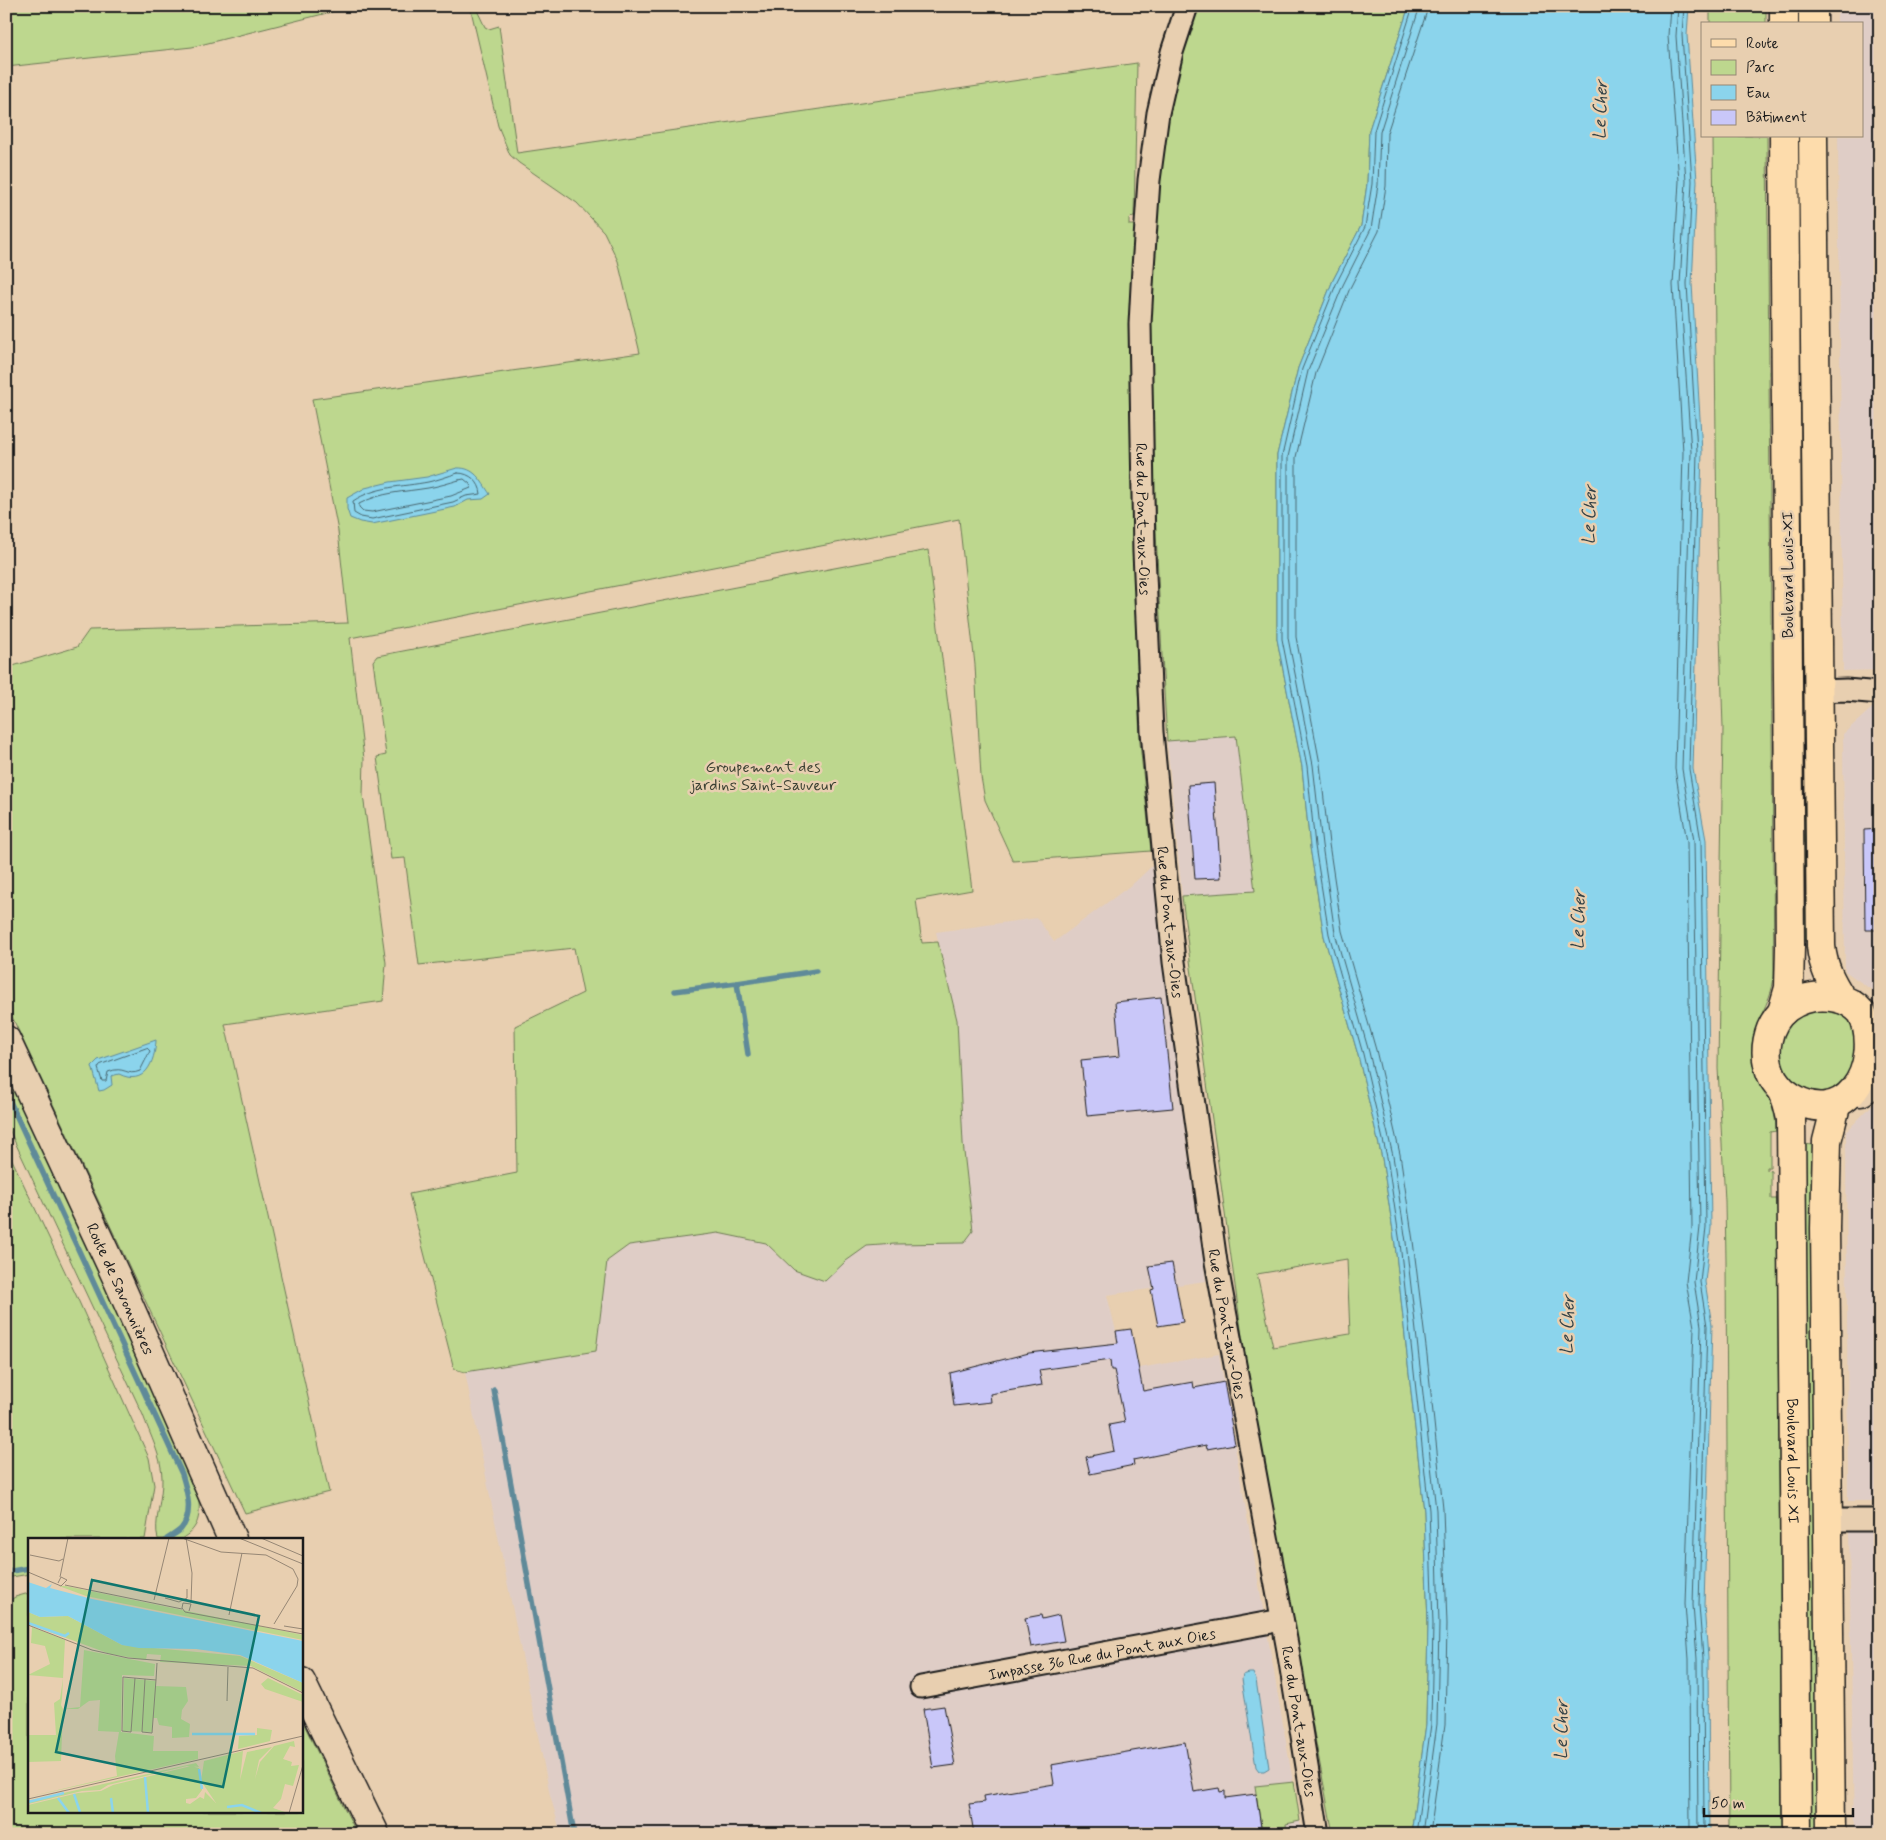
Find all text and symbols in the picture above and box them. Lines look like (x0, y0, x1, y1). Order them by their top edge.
legend (1701, 22, 1864, 138)
text: Route (1746, 34, 1779, 54)
text: Parc (1746, 58, 1774, 78)
water label: Le Cher (1588, 78, 1614, 140)
text: Eau (1746, 84, 1770, 104)
text: Bâtiment (1746, 108, 1807, 128)
street label: Rue du Pont-aux-Oies (1130, 443, 1155, 596)
water label: Le Cher (1577, 483, 1603, 545)
street label: Boulevard Louis-XI (1778, 512, 1799, 638)
park label: Groupement des jardins Saint-Sauveur (689, 757, 837, 796)
street label: Rue du Pont-aux-Oies (1151, 845, 1188, 999)
water label: Le Cher (1566, 888, 1592, 950)
street label: Route de Savonnières (81, 1220, 159, 1359)
street label: Rue du Pont-aux-Oies (1202, 1248, 1250, 1401)
water label: Le Cher (1555, 1293, 1581, 1355)
street label: Boulevard Louis XI (1781, 1398, 1803, 1524)
inset map (28, 1538, 302, 1812)
street label: Impasse 36 Rue du Pont aux Oies (987, 1624, 1218, 1686)
street label: Rue du Pont-aux-Oies (1276, 1645, 1321, 1799)
water label: Le Cher (1549, 1698, 1575, 1760)
scale bar (1704, 1785, 1852, 1817)
text: 50 m (1711, 1794, 1745, 1814)

